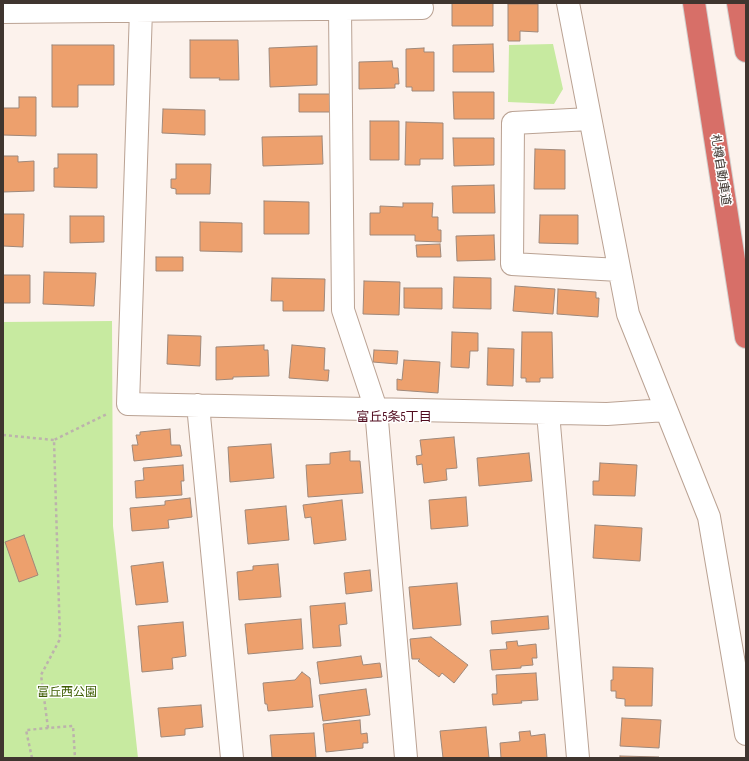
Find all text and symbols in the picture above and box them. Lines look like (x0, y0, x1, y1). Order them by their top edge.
street label: 札樽自動車道 (707, 133, 733, 207)
district label: 富丘5条5丁目 (356, 410, 432, 426)
park label: 富丘西公園 (37, 686, 97, 700)

